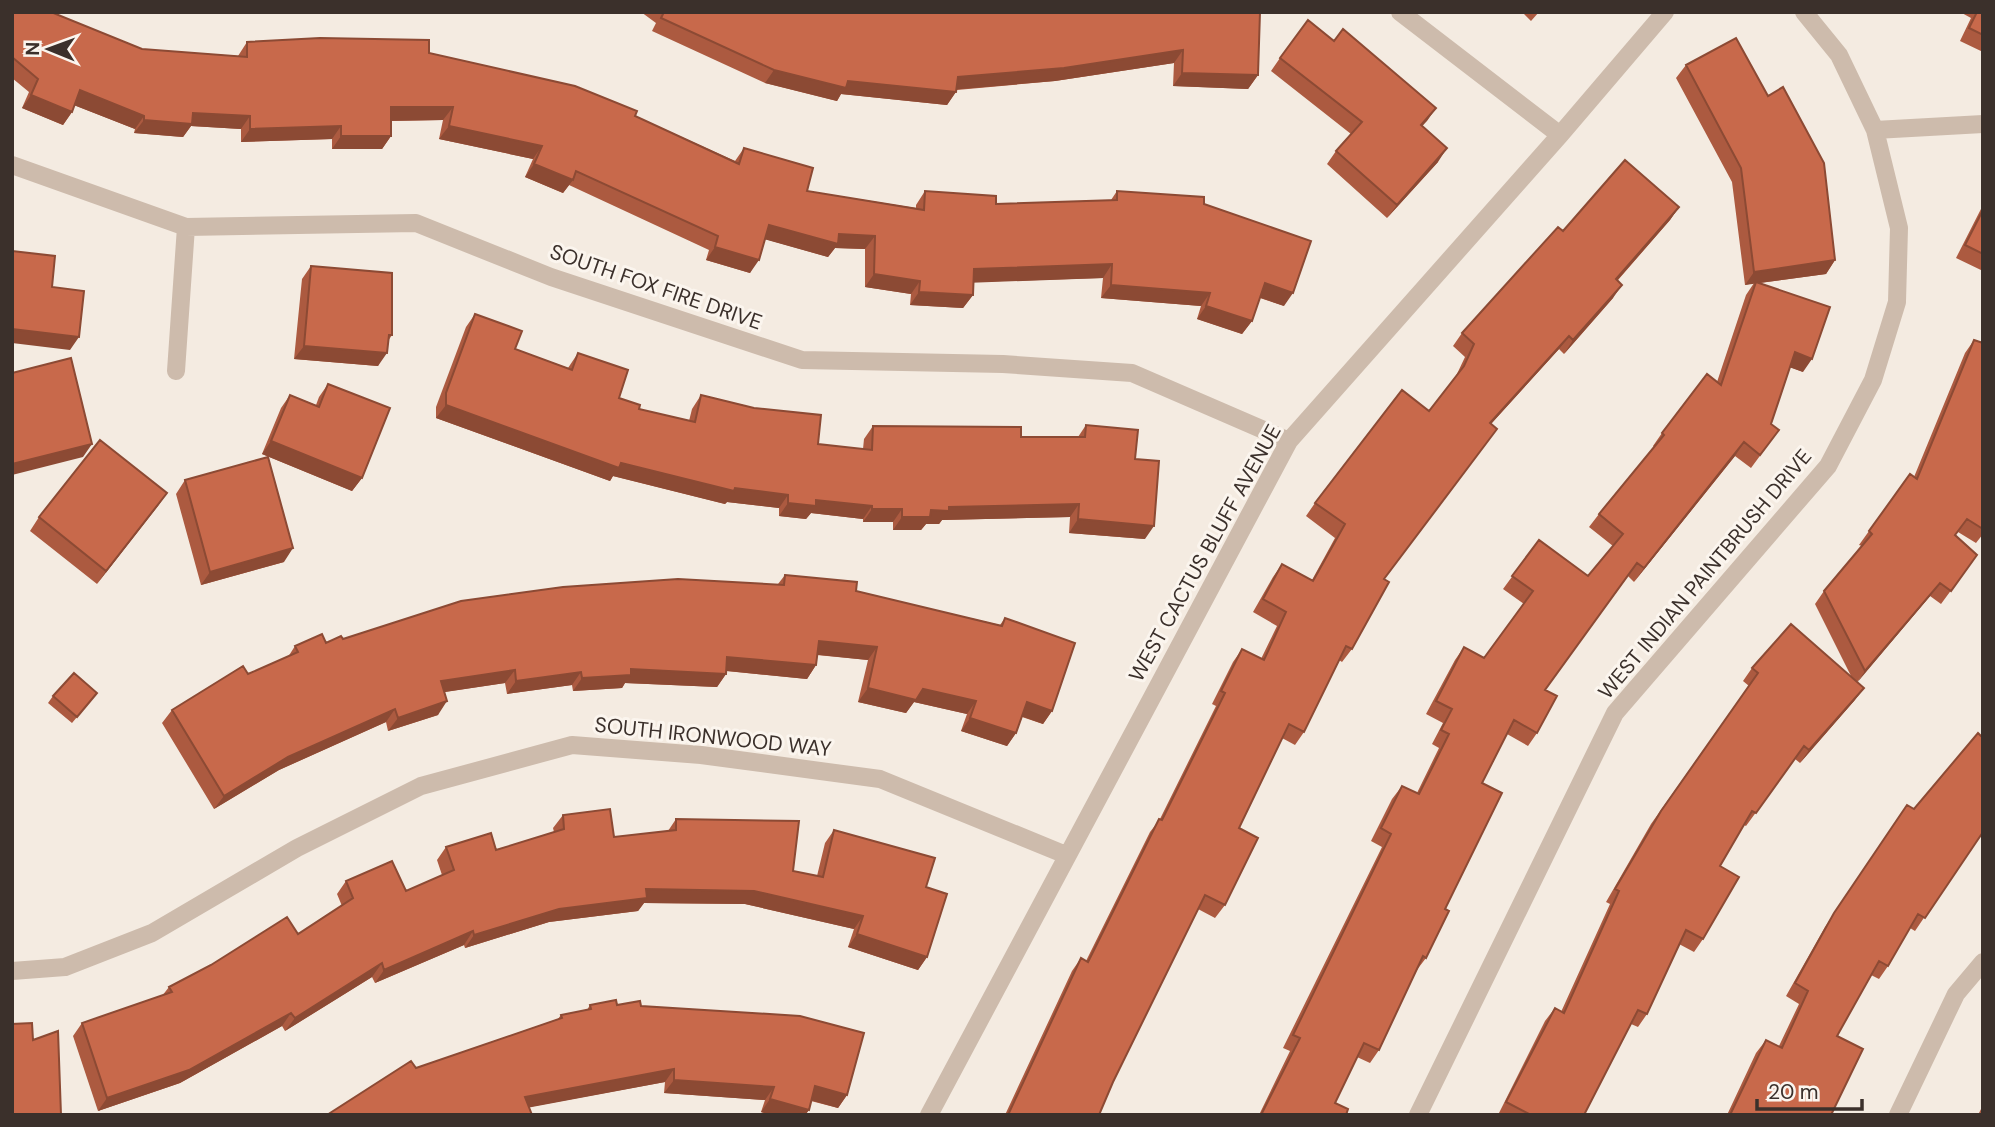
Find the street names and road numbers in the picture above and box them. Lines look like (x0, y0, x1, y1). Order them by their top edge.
street label: SOUTH FOX FIRE DRIVE (546, 238, 766, 336)
street label: WEST CACTUS BLUFF AVENUE (1122, 419, 1288, 687)
street label: WEST INDIAN PAINTBRUSH DRIVE (1592, 443, 1818, 705)
street label: SOUTH IRONWOOD WAY (593, 711, 833, 763)

